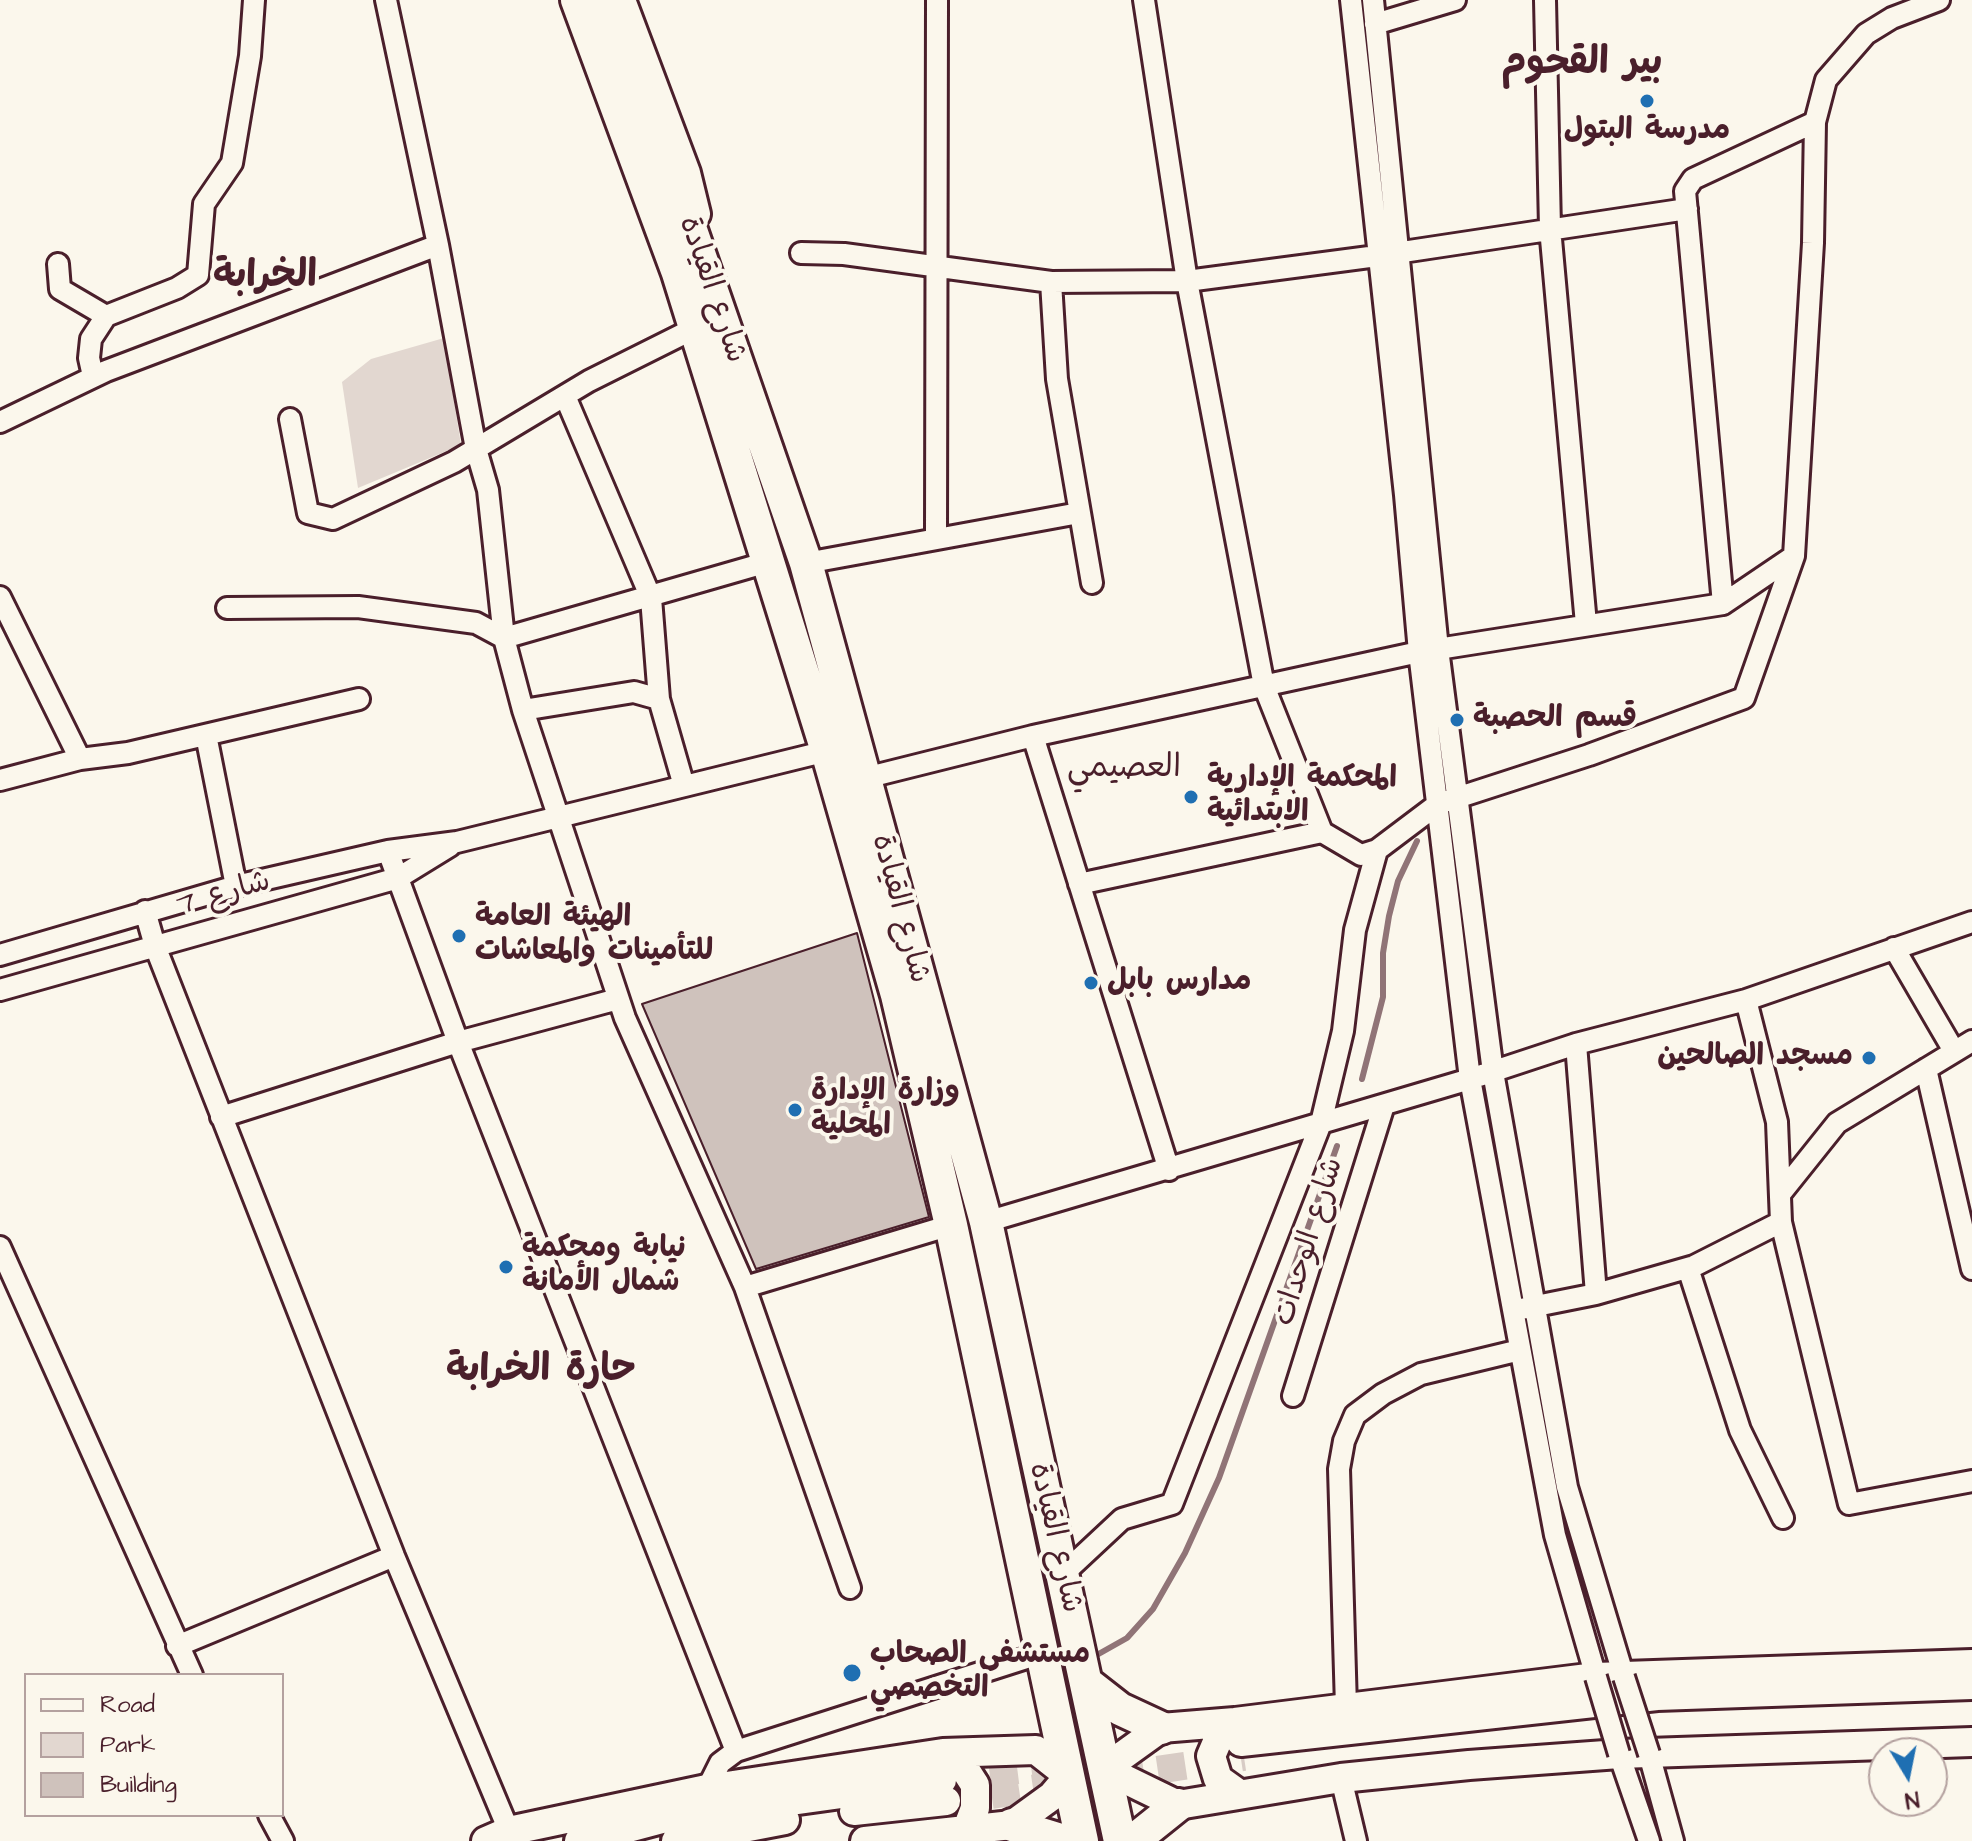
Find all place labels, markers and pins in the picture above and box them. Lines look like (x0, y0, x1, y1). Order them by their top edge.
marker: مدرسة البتول (1638, 92, 1656, 110)
place label: مدرسة البتول (1564, 114, 1730, 150)
place label: قسم الحصبة (1473, 702, 1637, 738)
marker: قسم الحصبة (1448, 711, 1466, 729)
place label: المحكمة الإدارية الابتدائية (1207, 762, 1397, 832)
marker: المحكمة الإدارية الابتدائية (1182, 788, 1200, 806)
place label: الهيئة العامة للتأمينات والمعاشات (475, 901, 713, 972)
marker: الهيئة العامة للتأمينات والمعاشات (450, 927, 468, 945)
place label: مدارس بابل (1107, 965, 1252, 1001)
marker: مدارس بابل (1082, 974, 1100, 992)
place label: مسجد الصالحين (1657, 1040, 1853, 1076)
marker: مسجد الصالحين (1860, 1049, 1878, 1067)
place label: وزارة الإدارة المحلية (811, 1075, 960, 1146)
marker: وزارة الإدارة المحلية (786, 1101, 804, 1119)
place label: نيابة ومحكمة شمال الأمانة (522, 1232, 686, 1302)
marker: نيابة ومحكمة شمال الأمانة (497, 1258, 515, 1276)
place label: مستشفى الصحاب التخصصي (870, 1638, 1090, 1708)
marker: مستشفى الصحاب التخصصي (841, 1662, 863, 1684)

